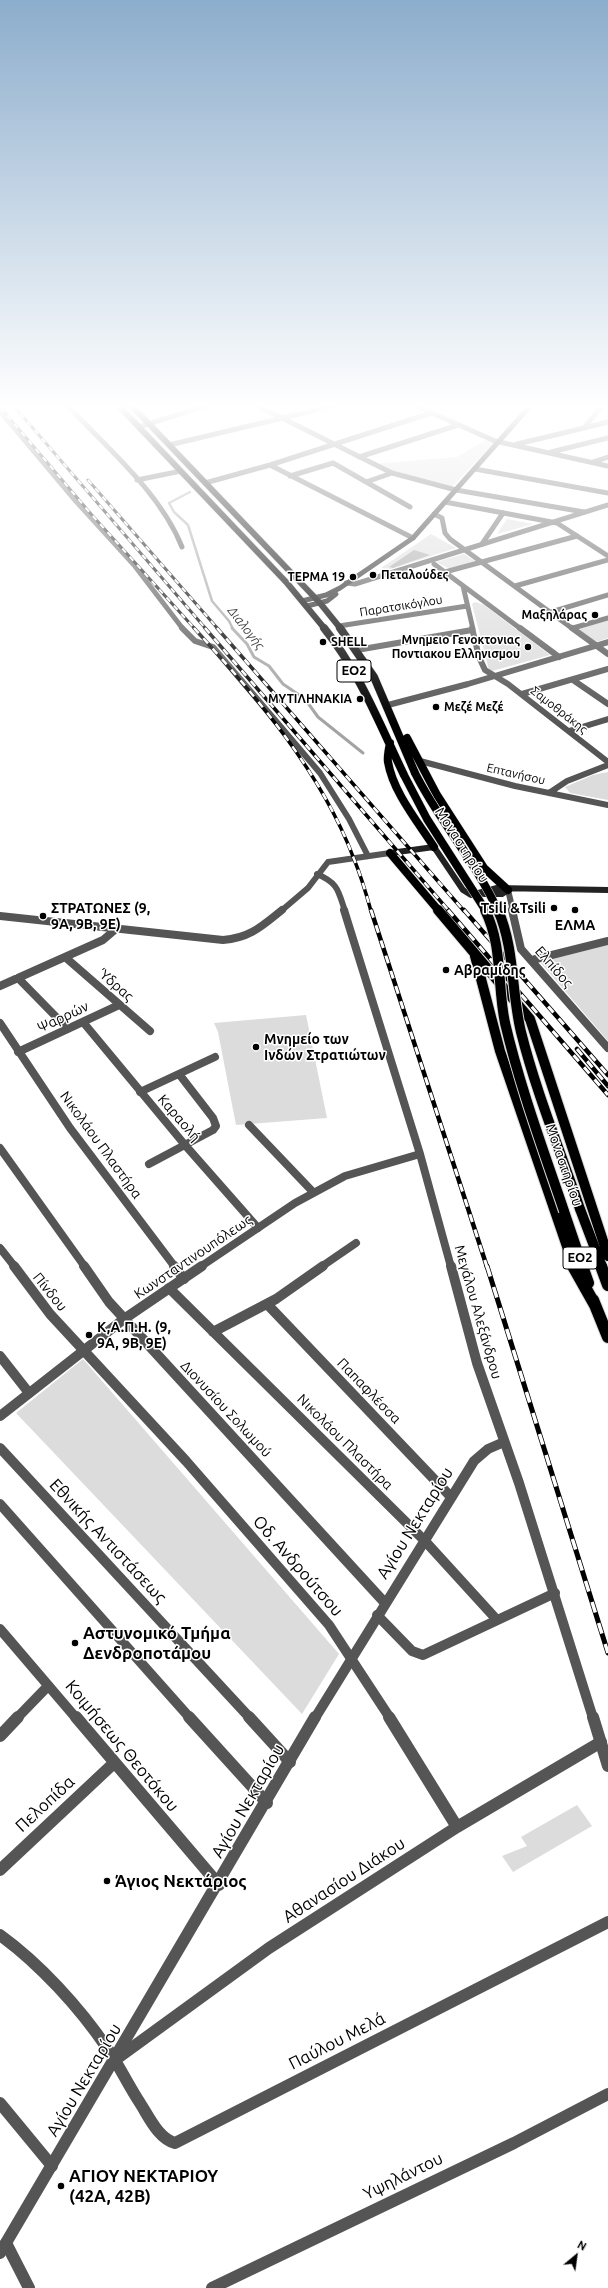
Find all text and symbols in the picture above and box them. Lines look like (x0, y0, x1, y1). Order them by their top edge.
place label: Πεταλούδες (381, 568, 448, 582)
place label: ΤΕΡΜΑ 19 (288, 570, 345, 584)
marker: Πεταλούδες (368, 570, 378, 580)
marker: ΤΕΡΜΑ 19 (348, 572, 358, 582)
street label: Παρατσικόγλου (359, 592, 443, 620)
water label: Διαλογής (224, 603, 268, 653)
place label: Μαξηλάρας (522, 608, 587, 622)
marker: Μαξηλάρας (590, 610, 600, 620)
place label: Μνημειο Γενοκτονιας Ποντιακου Ελληνισμου (392, 633, 520, 661)
place label: SHELL (331, 635, 367, 649)
marker: SHELL (318, 637, 328, 647)
marker: Μνημειο Γενοκτονιας Ποντιακου Ελληνισμου (523, 642, 533, 652)
road number: ΕΟ2 (337, 660, 371, 682)
street label: Σαμοθράκης (528, 683, 590, 737)
place label: ΜΥΤΙΛΗΝΑΚΙΑ (268, 692, 352, 706)
marker: ΜΥΤΙΛΗΝΑΚΙΑ (355, 694, 365, 704)
place label: Μεζέ Μεζέ (444, 700, 504, 714)
marker: Μεζέ Μεζέ (431, 702, 441, 712)
street label: Επτανήσου (485, 760, 547, 788)
street label: Μοναστηρίου (431, 804, 493, 886)
place label: ΣΤΡΑΤΩΝΕΣ (9, 9Α, 9Β, 9Ε) (51, 900, 150, 932)
place label: Tsili &Tsili (481, 900, 546, 916)
marker: Tsili &Tsili (549, 903, 559, 913)
marker: ΕΛΜΑ (570, 905, 580, 915)
marker: ΣΤΡΑΤΩΝΕΣ (9, 9Α, 9Β, 9Ε) (38, 911, 48, 921)
place label: ΕΛΜΑ (555, 917, 595, 933)
street label: Ελπίδος (532, 943, 576, 991)
place label: Αβραμίδης (454, 962, 526, 978)
street label: Ύδρας (95, 965, 137, 1005)
marker: Αβραμίδης (441, 965, 451, 975)
street label: Ψαρρών (35, 998, 91, 1036)
place label: Μνημείο των Ινδών Στρατιώτων (264, 1031, 386, 1064)
marker: Μνημείο των Ινδών Στρατιώτων (251, 1042, 261, 1052)
street label: Νικολάου Πλαστήρα (56, 1088, 146, 1202)
street label: Καραολή (154, 1091, 204, 1145)
street label: Μοναστηρίου (542, 1121, 586, 1209)
street label: Κωνσταντινουπόλεως (131, 1211, 255, 1303)
street label: Μεγάλου Αλεξάνδρου (451, 1243, 505, 1381)
road number: ΕΟ2 (563, 1247, 597, 1269)
street label: Πίνδου (29, 1269, 71, 1315)
place label: Κ,Α.Π.Η. (9, 9Α, 9Β, 9Ε) (97, 1319, 171, 1352)
marker: Κ,Α.Π.Η. (9, 9Α, 9Β, 9Ε) (84, 1330, 94, 1340)
street label: Παπαφλέσσα (334, 1355, 404, 1427)
street label: Διονυσίου Σολωμού (177, 1357, 275, 1461)
street label: Νικολάου Πλαστήρα (294, 1391, 396, 1493)
street label: Αγίου Νεκταρίου (372, 1463, 458, 1583)
street label: Εθνικής Αντιστάσεως (45, 1475, 171, 1607)
street label: Οδ. Ανδρούτσου (249, 1511, 347, 1621)
place label: Αστυνομικό Τμήμα Δενδροποτάμου (83, 1623, 231, 1663)
marker: Αστυνομικό Τμήμα Δενδροποτάμου (70, 1638, 80, 1648)
street label: Κοιμήσεως Θεοτόκου (61, 1676, 183, 1816)
street label: Αγίου Νεκταρίου (207, 1740, 289, 1862)
street label: Πελοπίδα (11, 1772, 79, 1836)
street label: Αθανασίου Διάκου (279, 1833, 409, 1927)
place label: Άγιος Νεκτάριος (115, 1871, 247, 1891)
marker: Άγιος Νεκτάριος (102, 1876, 112, 1886)
street label: Παύλου Μελά (285, 2008, 389, 2074)
street label: Αγίου Νεκταρίου (42, 2020, 126, 2140)
street label: Υψηλάντου (360, 2148, 446, 2204)
place label: ΑΓΙΟΥ ΝΕΚΤΑΡΙΟΥ (42Α, 42Β) (69, 2166, 218, 2206)
marker: ΑΓΙΟΥ ΝΕΚΤΑΡΙΟΥ (42Α, 42Β) (56, 2181, 66, 2191)
north arrow (556, 2236, 596, 2276)
text: N (575, 2238, 588, 2253)

